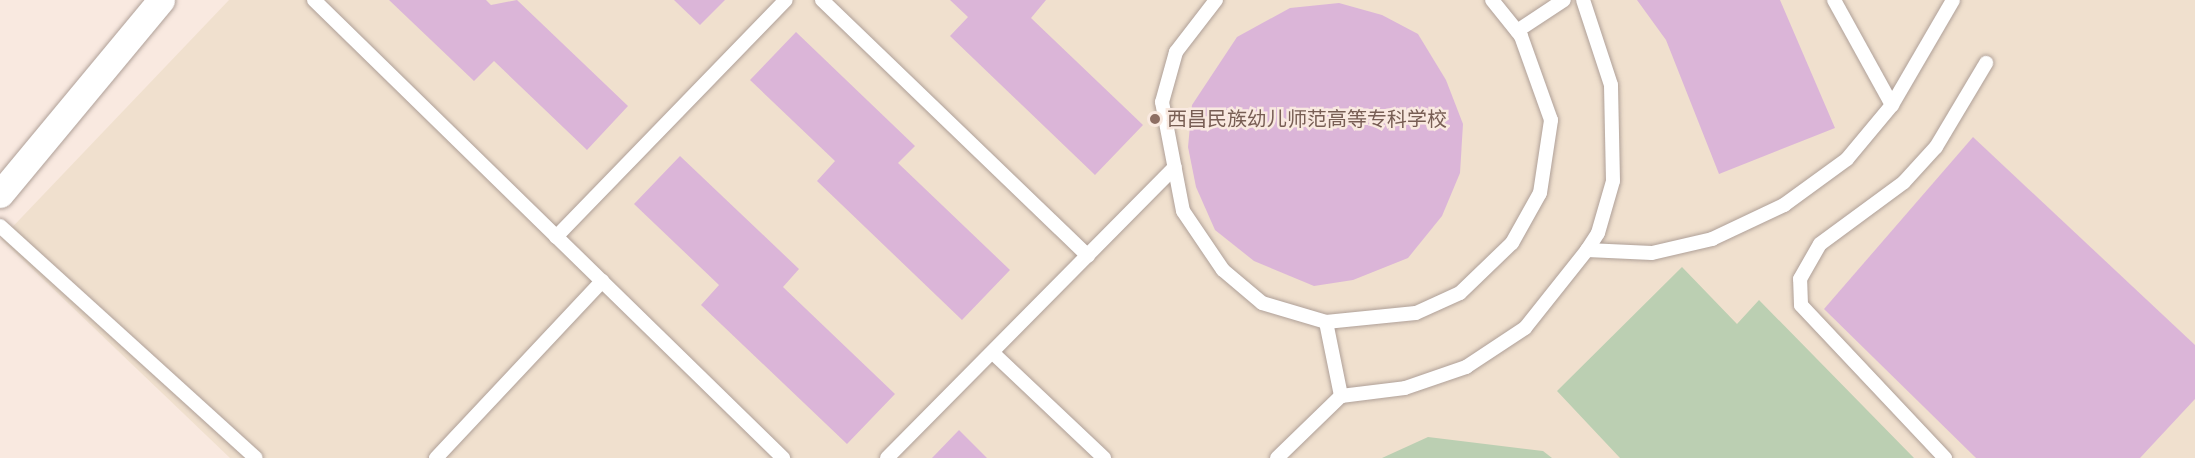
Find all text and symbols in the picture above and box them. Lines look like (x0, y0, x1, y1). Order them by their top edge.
place label: 西昌民族幼儿师范高等专科学校 (1167, 107, 1447, 131)
marker: 西昌民族幼儿师范高等专科学校 (1148, 112, 1162, 126)

